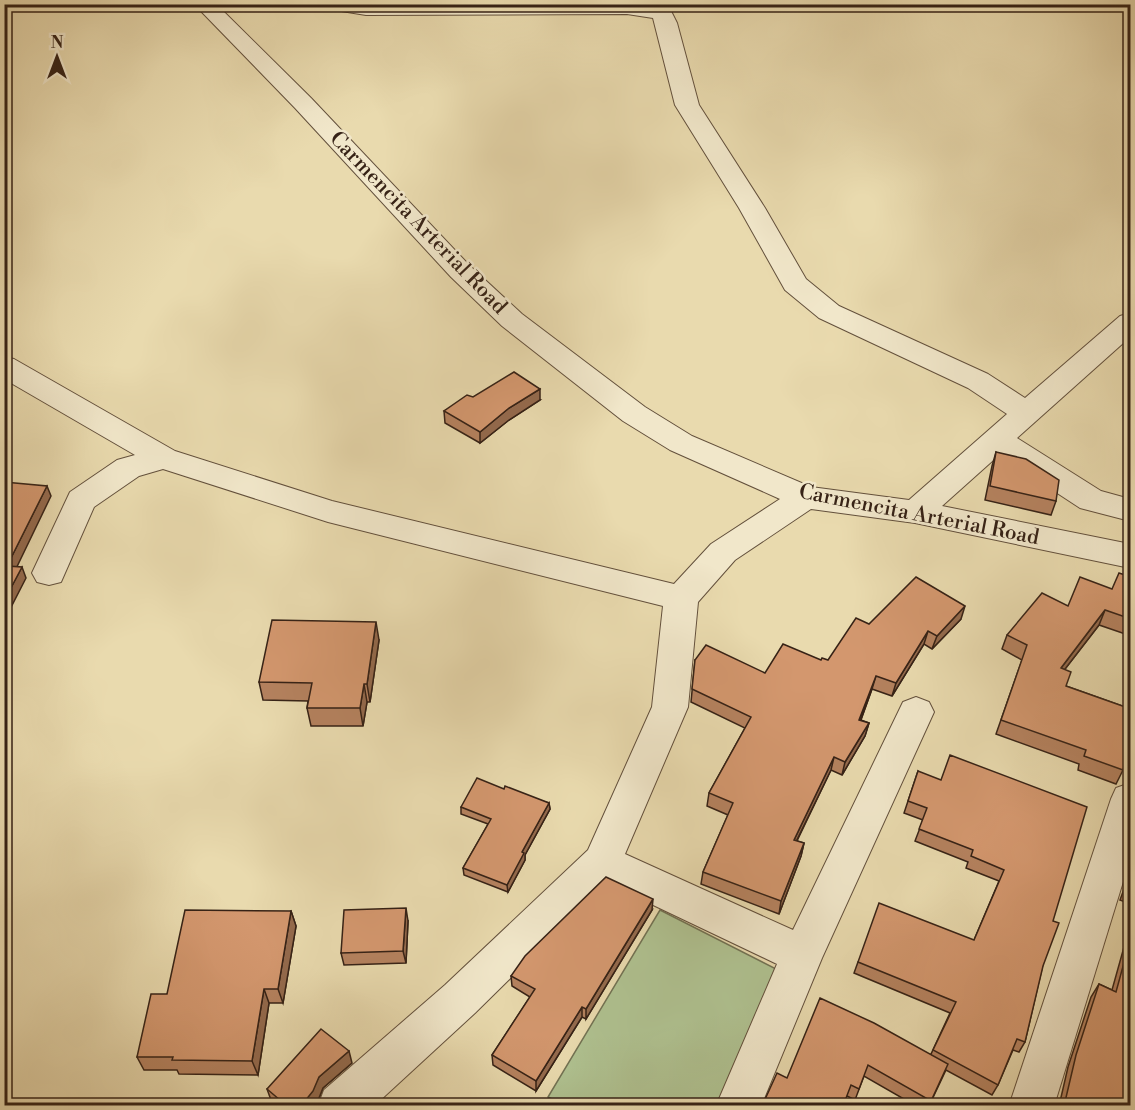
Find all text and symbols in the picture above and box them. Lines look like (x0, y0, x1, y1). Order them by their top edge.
north arrow (27, 27, 87, 87)
text: N (51, 33, 64, 53)
street label: Carmencita Arterial Road (324, 126, 512, 320)
street label: Carmencita Arterial Road (797, 479, 1041, 551)

